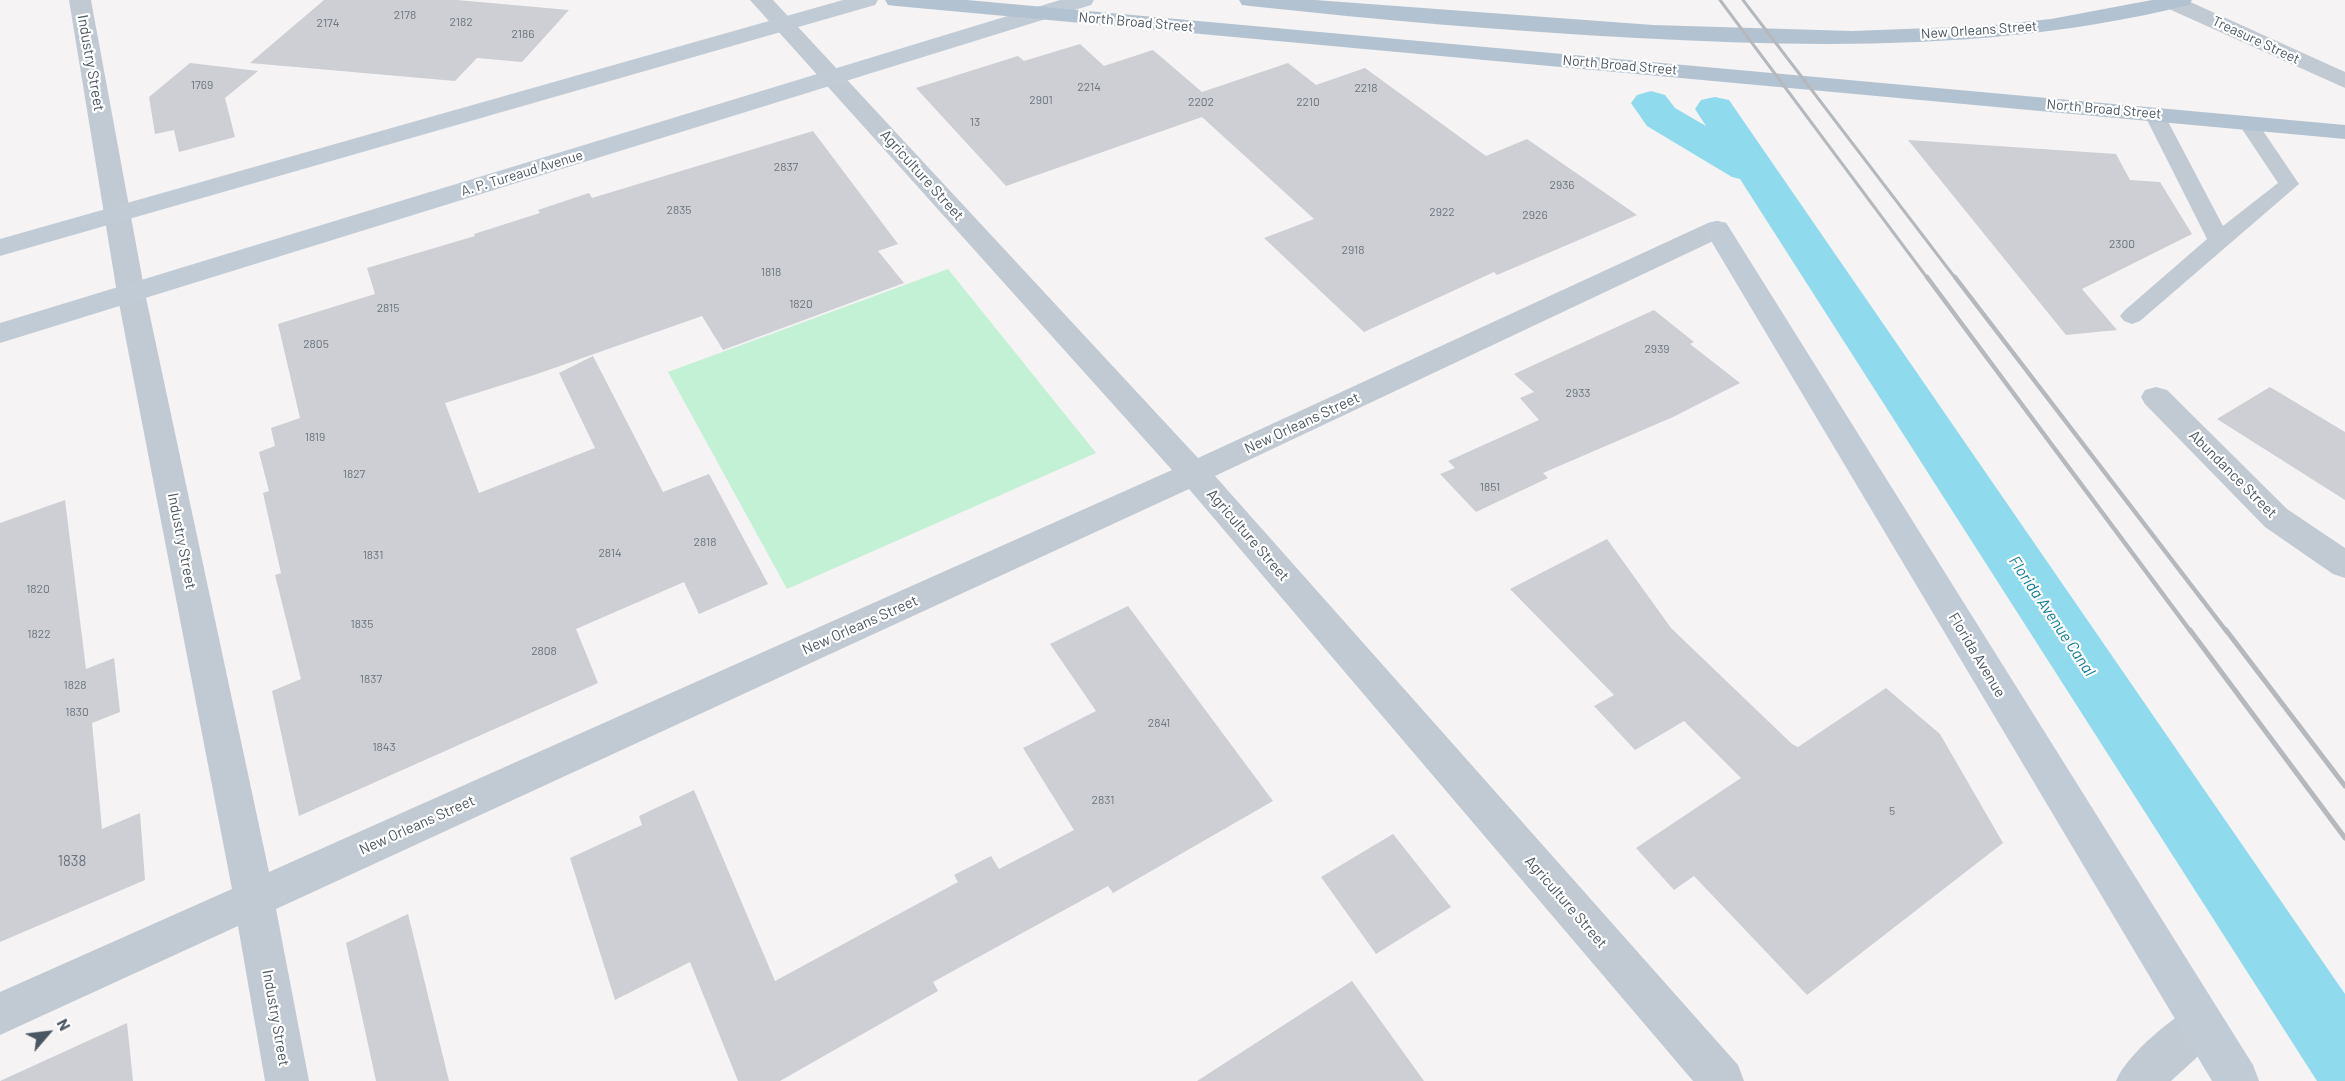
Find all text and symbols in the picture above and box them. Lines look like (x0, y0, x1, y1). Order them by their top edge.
house number: 2178 (394, 8, 416, 22)
street label: North Broad Street (1078, 9, 1194, 35)
street label: Treasure Street (2210, 12, 2302, 68)
street label: Industry Street (74, 13, 108, 113)
house number: 2182 (449, 15, 473, 29)
house number: 2174 (317, 16, 339, 30)
street label: New Orleans Street (1920, 18, 2038, 42)
house number: 2186 (512, 27, 534, 41)
street label: North Broad Street (1562, 52, 1678, 78)
house number: 1769 (191, 78, 213, 92)
house number: 2214 (1077, 80, 1101, 94)
house number: 2218 (1354, 81, 1378, 95)
house number: 2901 (1029, 93, 1053, 107)
house number: 2202 (1188, 95, 1214, 109)
house number: 2210 (1296, 95, 1320, 109)
street label: North Broad Street (2046, 96, 2162, 122)
house number: 13 (970, 115, 980, 129)
street label: Agriculture Street (876, 126, 968, 224)
street label: A. P. Tureaud Avenue (459, 146, 585, 200)
house number: 2837 (774, 160, 798, 174)
house number: 2936 (1549, 178, 1575, 192)
house number: 2835 (666, 203, 692, 217)
house number: 2922 (1429, 205, 1455, 219)
house number: 2926 (1522, 208, 1548, 222)
house number: 2300 (2109, 237, 2135, 251)
house number: 2918 (1342, 243, 1364, 257)
house number: 1818 (761, 265, 781, 279)
house number: 1820 (789, 297, 813, 311)
house number: 2815 (377, 301, 399, 315)
house number: 2805 (303, 337, 329, 351)
house number: 2939 (1644, 342, 1670, 356)
house number: 2933 (1565, 386, 1591, 400)
street label: New Orleans Street (1242, 388, 1362, 458)
street label: Abundance Street (2185, 426, 2281, 522)
house number: 1819 (305, 430, 325, 444)
house number: 1827 (343, 467, 365, 481)
house number: 1851 (1480, 480, 1500, 494)
street label: Agriculture Street (1203, 485, 1293, 585)
street label: Industry Street (164, 491, 200, 591)
house number: 2818 (694, 535, 716, 549)
house number: 2814 (598, 546, 622, 560)
house number: 1831 (363, 548, 383, 562)
water label: Florida Avenue Canal (2005, 552, 2099, 680)
house number: 1820 (26, 582, 50, 596)
street label: New Orleans Street (799, 591, 921, 659)
street label: Florida Avenue (1945, 609, 2009, 701)
house number: 1835 (351, 617, 373, 631)
house number: 1822 (27, 627, 51, 641)
house number: 2808 (531, 644, 557, 658)
house number: 1837 (360, 672, 382, 686)
house number: 1828 (63, 678, 87, 692)
house number: 1830 (65, 705, 89, 719)
house number: 2841 (1148, 716, 1170, 730)
house number: 1843 (372, 740, 396, 754)
street label: New Orleans Street (356, 791, 478, 859)
house number: 2831 (1092, 793, 1114, 807)
house number: 5 (1889, 804, 1895, 818)
house number: 1838 (58, 852, 86, 870)
street label: Agriculture Street (1521, 852, 1611, 952)
street label: Industry Street (259, 968, 293, 1068)
north arrow (18, 1003, 78, 1063)
text: N (53, 1015, 75, 1033)

